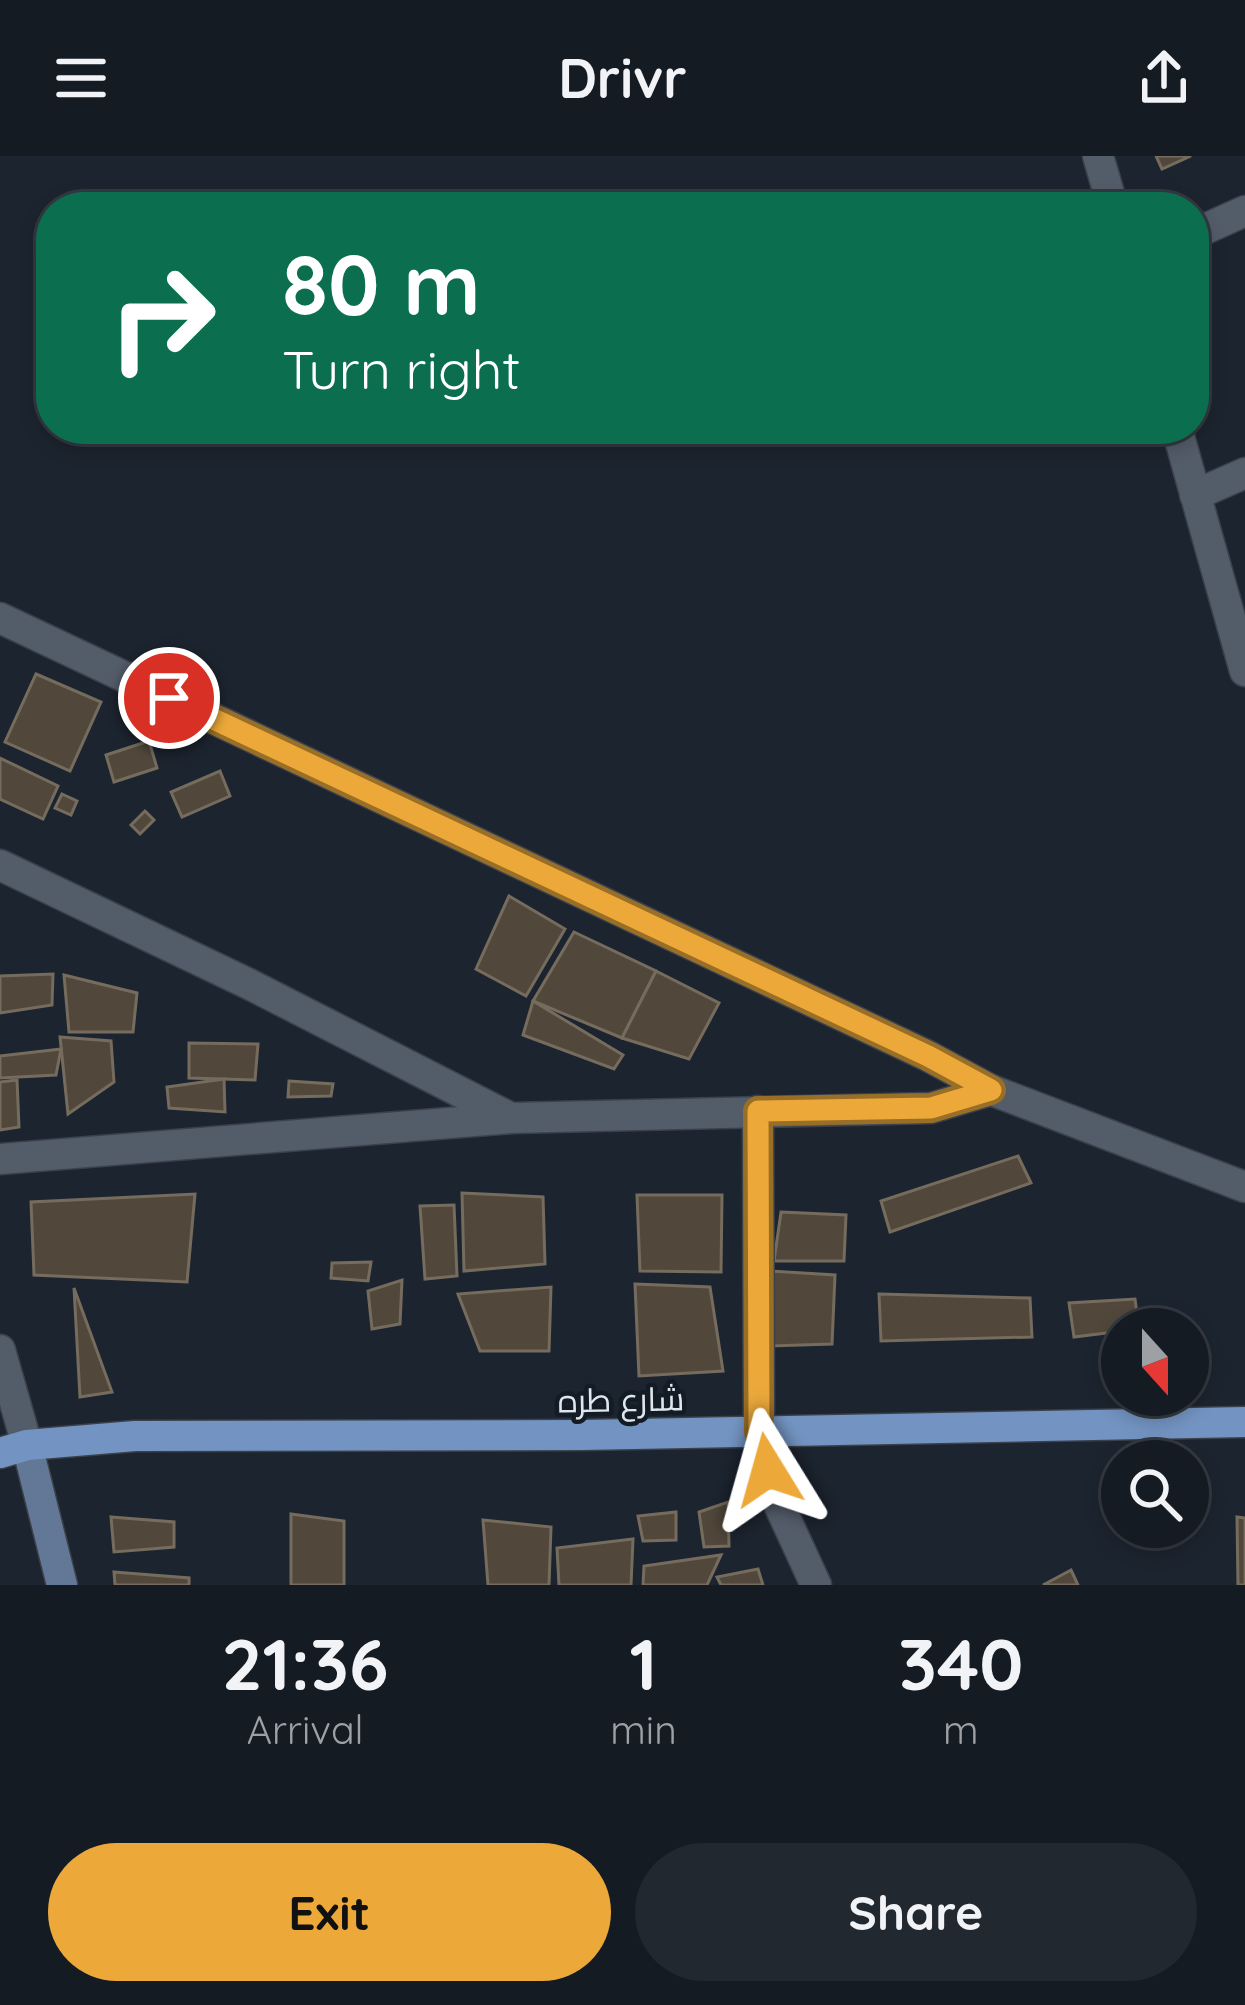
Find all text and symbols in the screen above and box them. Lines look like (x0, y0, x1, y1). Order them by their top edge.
text: Drivr (558, 44, 687, 112)
icon: menu (48, 45, 114, 111)
icon: share (1131, 45, 1197, 111)
text: 80 m (282, 231, 481, 336)
icon: right (84, 240, 240, 396)
text: Turn right (282, 335, 521, 403)
pin (118, 647, 220, 749)
icon: arrive (136, 665, 202, 731)
north arrow (1101, 1308, 1209, 1416)
map controls (1101, 1308, 1209, 1548)
street label: شارع طره (557, 1377, 685, 1424)
position arrow (705, 1407, 831, 1533)
button: search (1101, 1440, 1209, 1548)
text: 21:36 (222, 1618, 389, 1708)
text: 1 (629, 1618, 657, 1708)
text: 340 (898, 1618, 1023, 1708)
text: Arrival (247, 1705, 364, 1754)
text: min (610, 1705, 677, 1754)
text: m (943, 1705, 979, 1754)
button: Exit (48, 1843, 611, 1981)
button: Share (635, 1843, 1197, 1981)

